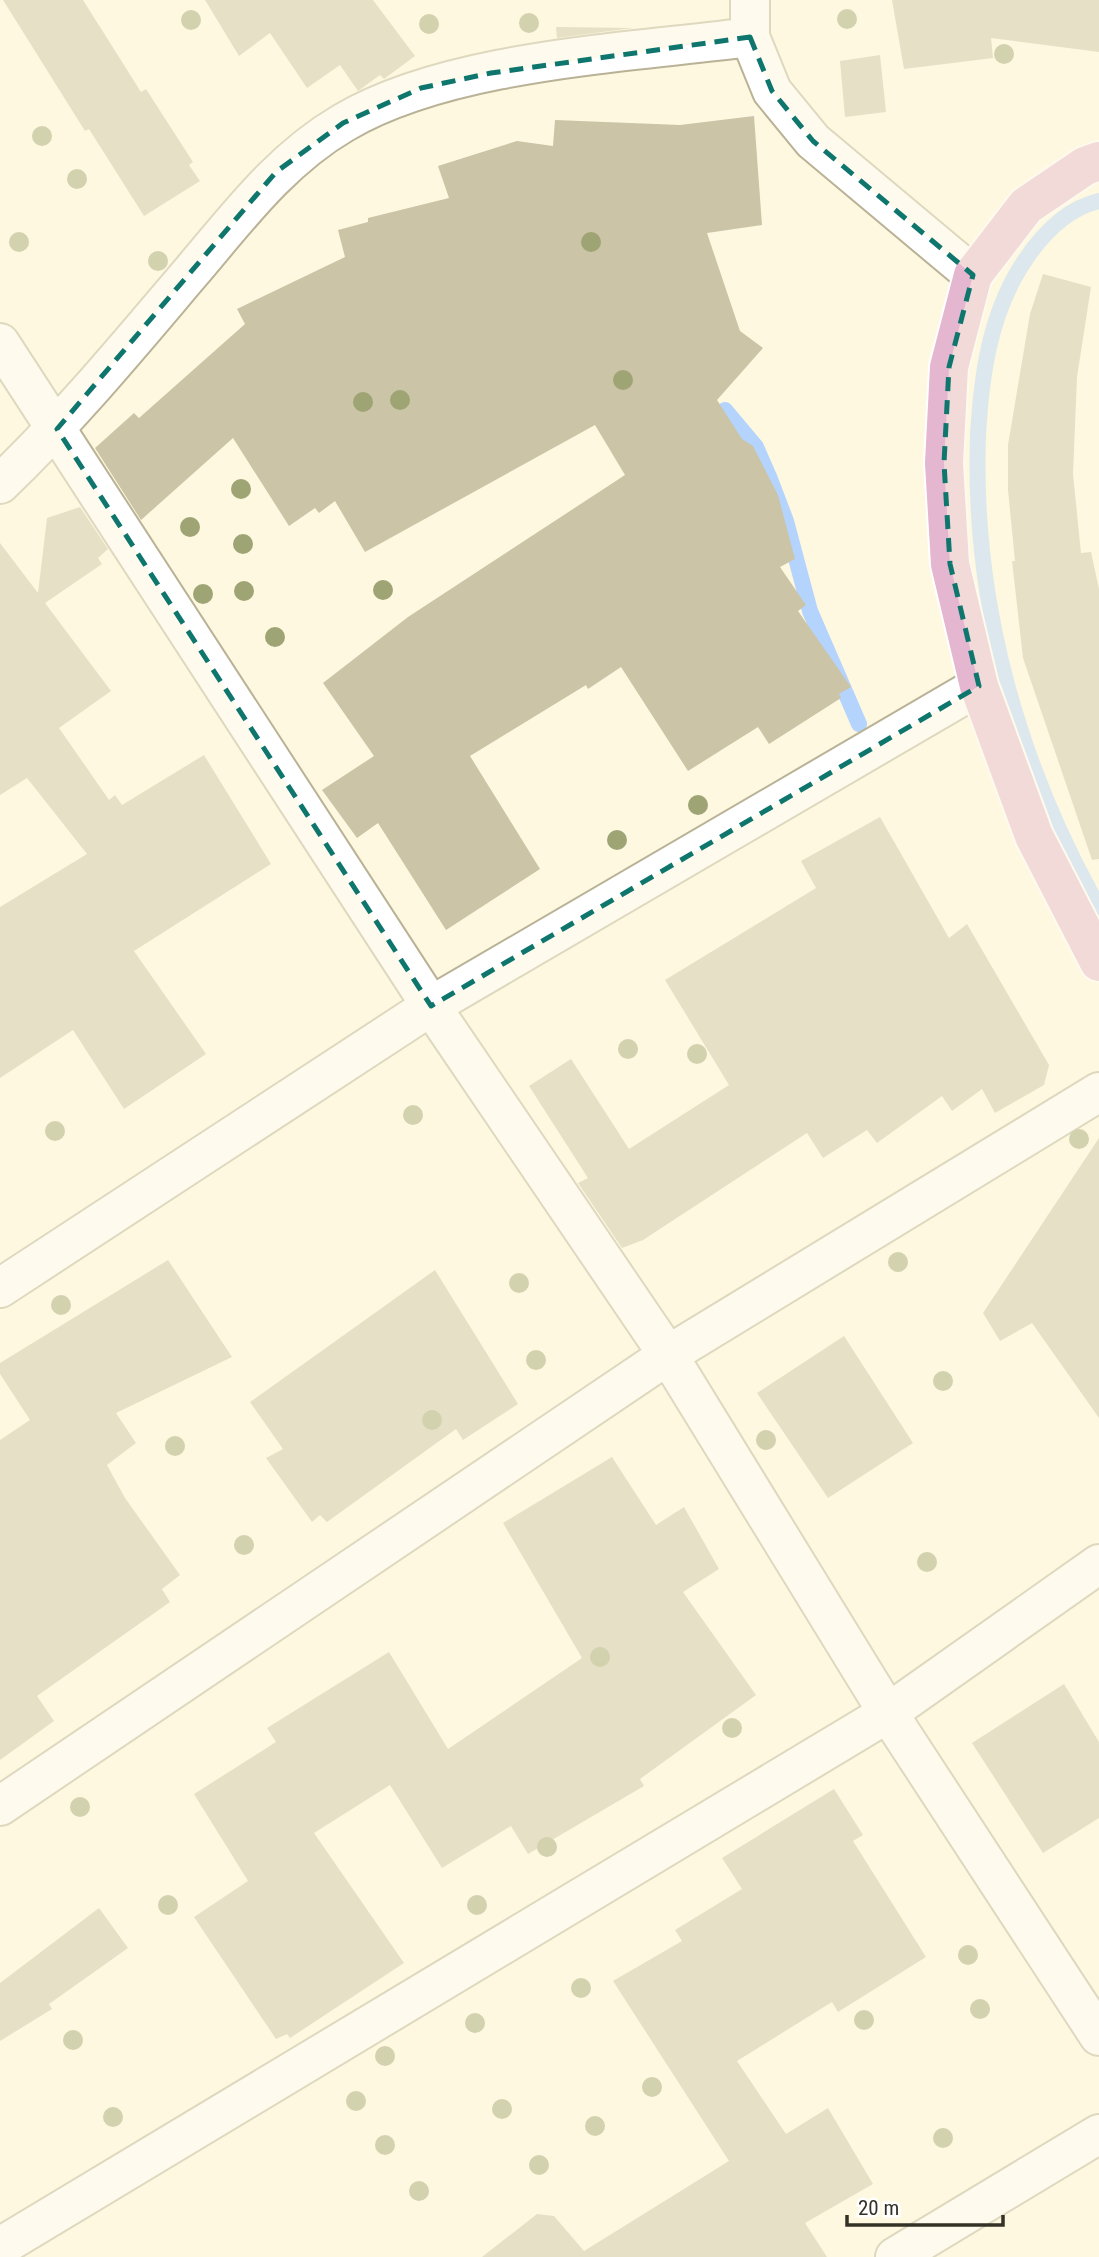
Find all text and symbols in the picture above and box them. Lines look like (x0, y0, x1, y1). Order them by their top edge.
scale bar (847, 2184, 1003, 2228)
text: 20 m (858, 2196, 899, 2220)

